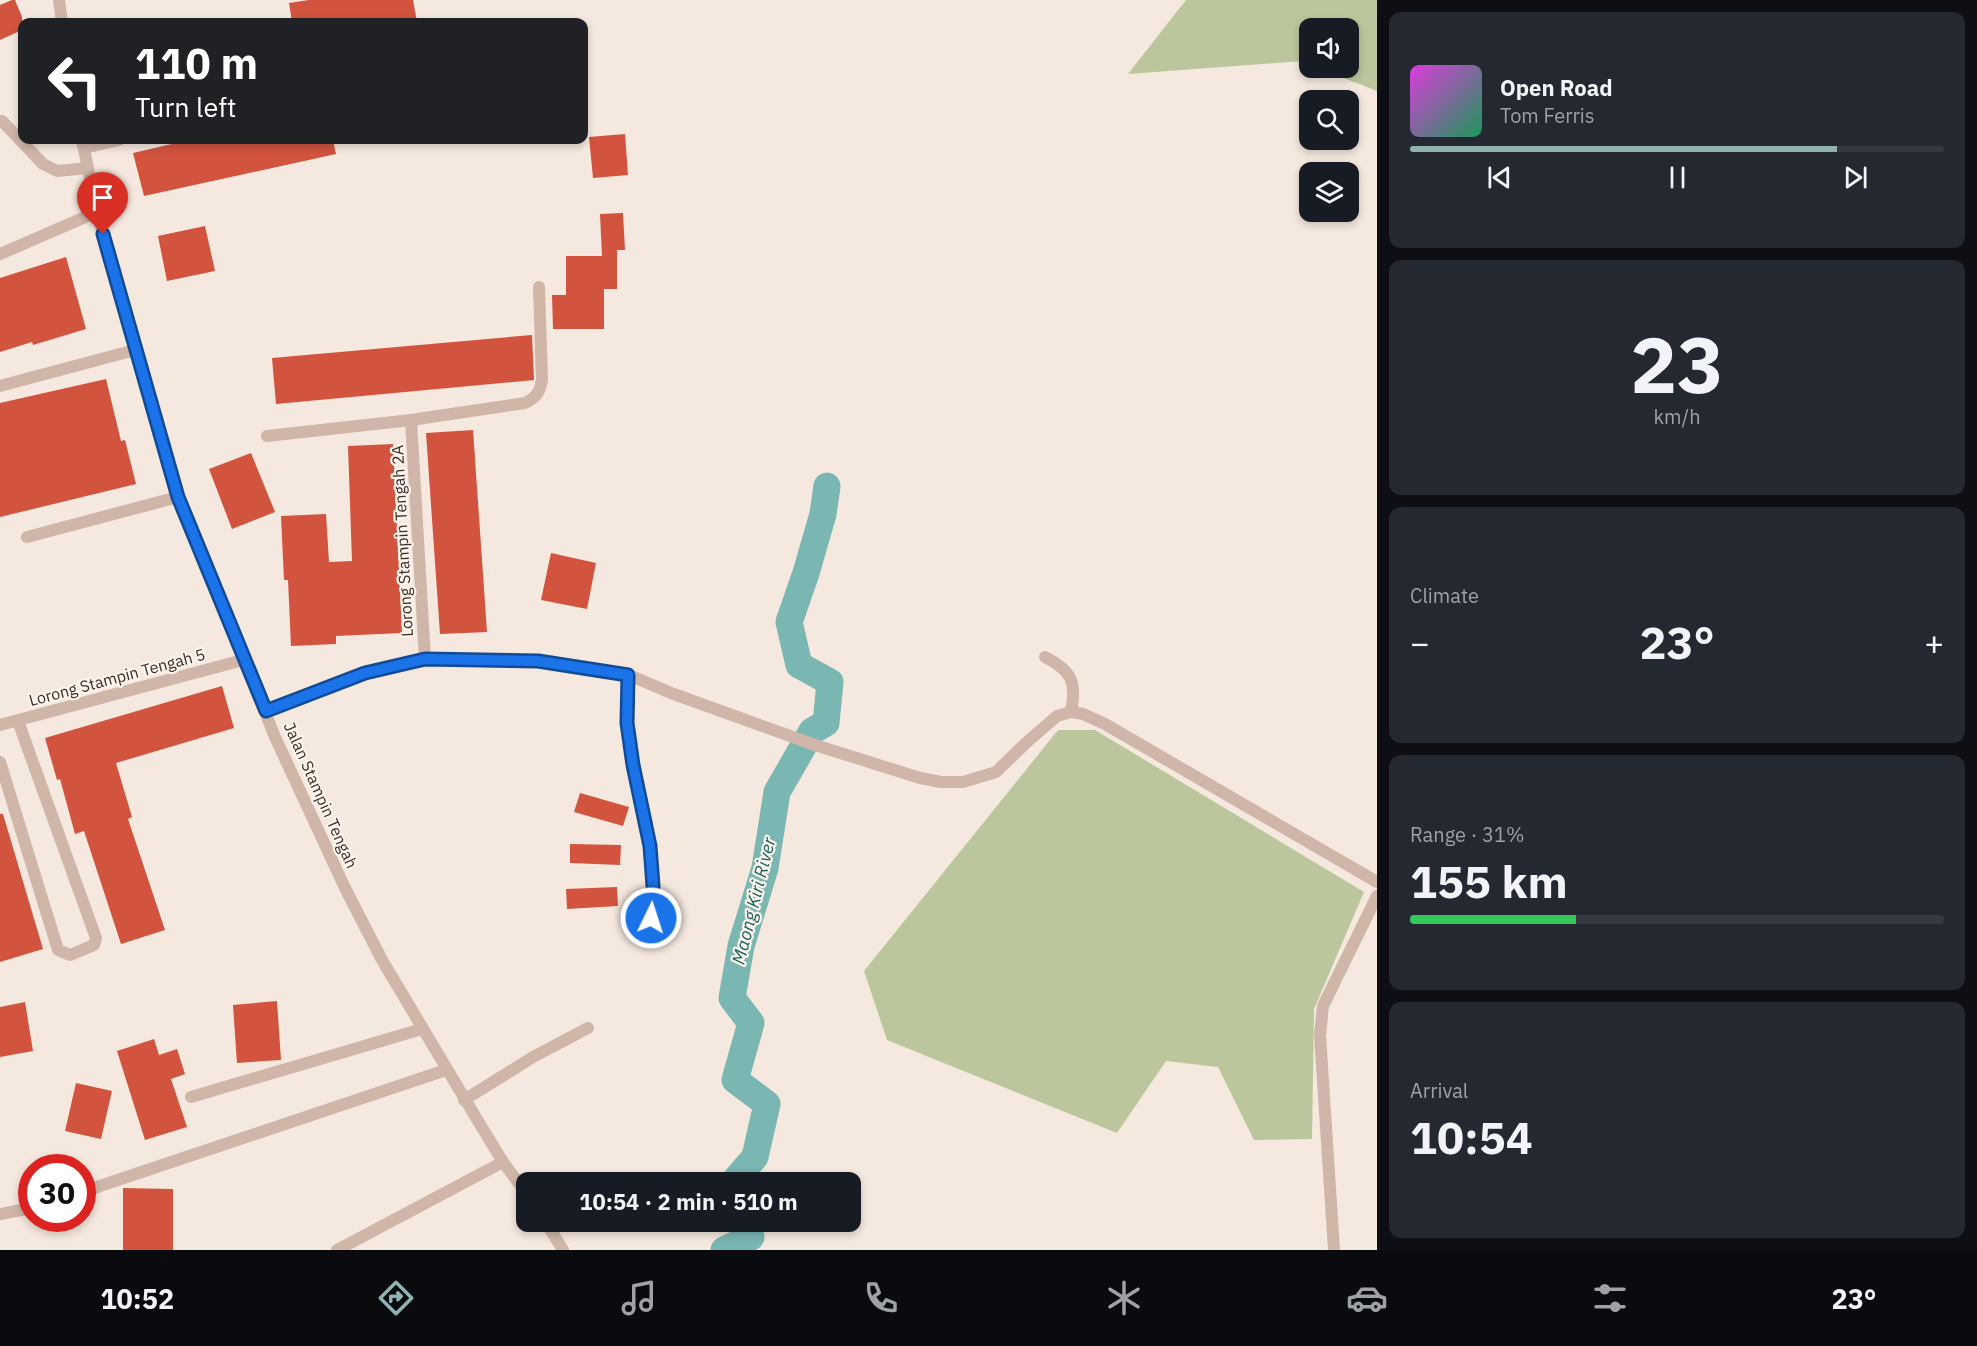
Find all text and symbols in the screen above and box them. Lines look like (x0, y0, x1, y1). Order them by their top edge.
map controls (1299, 18, 1359, 222)
button: sound (1299, 18, 1359, 78)
text: 110 m (135, 36, 258, 91)
icon: left (36, 42, 114, 120)
text: Open Road (1500, 73, 1613, 102)
text: Turn left (135, 89, 236, 124)
button: search (1299, 90, 1359, 150)
text: Tom Ferris (1500, 102, 1595, 129)
icon: previous (1483, 161, 1516, 194)
icon: pause (1661, 161, 1694, 194)
icon: next (1839, 161, 1872, 194)
button: layers (1299, 162, 1359, 222)
pin (77, 172, 128, 234)
icon: arrive (86, 181, 119, 214)
text: 23 (1630, 313, 1724, 414)
text: km/h (1653, 403, 1701, 430)
street label: Lorong Stampin Tengah 2A (387, 445, 417, 637)
text: Climate (1410, 582, 1479, 609)
text: 23° (1639, 613, 1715, 671)
text: − (1410, 621, 1430, 664)
text: + (1924, 621, 1944, 664)
street label: Lorong Stampin Tengah 5 (27, 644, 207, 710)
street label: Jalan Stampin Tengah (280, 719, 362, 871)
text: Range · 31% (1410, 821, 1525, 848)
water label: Maong Kiri River (727, 835, 780, 967)
text: 155 km (1410, 852, 1568, 910)
position arrow (619, 886, 683, 950)
text: Arrival (1410, 1077, 1468, 1104)
text: 10:54 (1410, 1108, 1533, 1166)
speed limit sign: 30 (18, 1154, 96, 1232)
text: 10:54 · 2 min · 510 m (579, 1187, 798, 1216)
icon: directions (375, 1277, 417, 1319)
icon: music (618, 1277, 660, 1319)
icon: phone (860, 1277, 902, 1319)
icon: climate (1103, 1277, 1145, 1319)
icon: car (1346, 1277, 1388, 1319)
icon: filters (1589, 1277, 1631, 1319)
text: 10:52 (100, 1281, 174, 1316)
text: 23° (1831, 1281, 1877, 1316)

